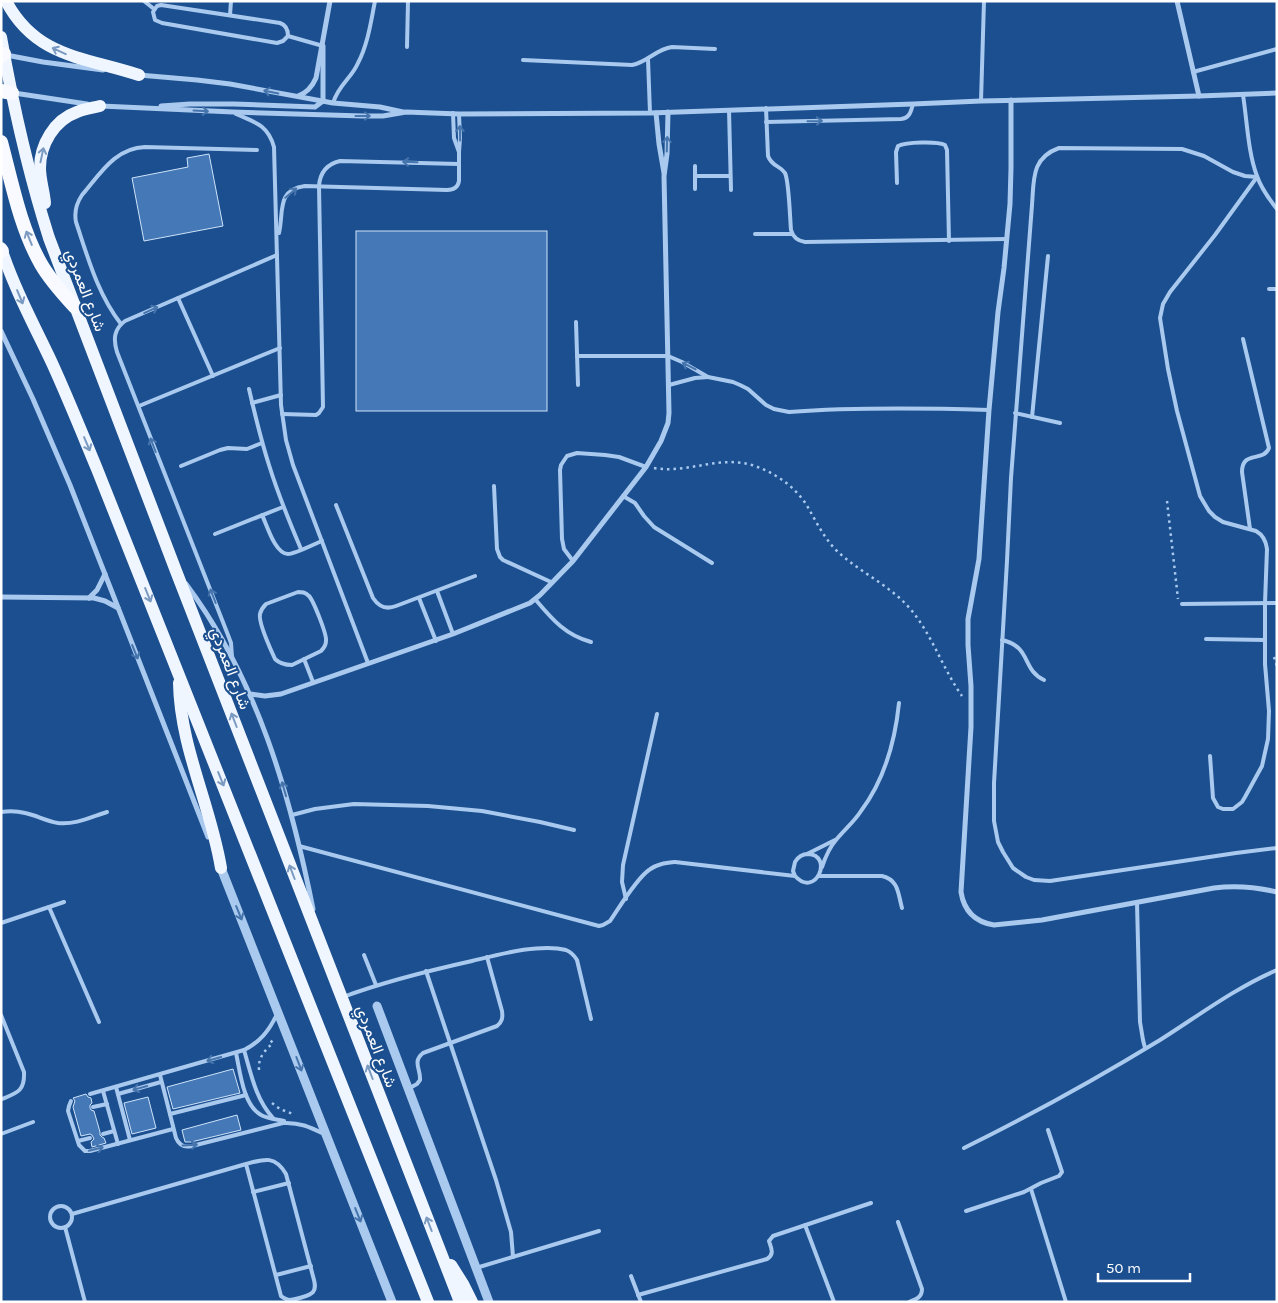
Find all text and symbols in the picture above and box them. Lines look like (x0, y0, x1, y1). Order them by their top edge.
one-way arrow (52, 46, 67, 55)
one-way arrow (264, 86, 280, 96)
one-way arrow (192, 106, 208, 115)
one-way arrow (354, 111, 371, 121)
one-way arrow (806, 116, 823, 126)
one-way arrow (455, 125, 465, 141)
one-way arrow (663, 136, 672, 152)
one-way arrow (38, 147, 47, 163)
one-way arrow (402, 158, 418, 167)
one-way arrow (284, 187, 297, 198)
one-way arrow (24, 231, 33, 246)
street label: شارع العمردي (57, 246, 110, 335)
one-way arrow (15, 289, 25, 304)
one-way arrow (143, 305, 158, 315)
one-way arrow (681, 361, 696, 371)
one-way arrow (84, 437, 93, 452)
one-way arrow (148, 437, 157, 452)
one-way arrow (143, 587, 153, 602)
one-way arrow (207, 589, 217, 604)
street label: شارع العمردي (202, 624, 255, 713)
one-way arrow (131, 644, 141, 659)
one-way arrow (229, 713, 238, 729)
one-way arrow (216, 771, 226, 786)
one-way arrow (279, 781, 289, 797)
one-way arrow (287, 865, 297, 880)
one-way arrow (235, 905, 244, 920)
street label: شارع العمردي (348, 1002, 401, 1091)
one-way arrow (207, 1055, 223, 1064)
one-way arrow (295, 1056, 304, 1071)
one-way arrow (365, 1065, 374, 1081)
one-way arrow (132, 1084, 148, 1093)
one-way arrow (182, 1140, 198, 1150)
one-way arrow (88, 1144, 104, 1153)
one-way arrow (354, 1207, 363, 1222)
one-way arrow (424, 1217, 434, 1232)
scale bar (1098, 1250, 1190, 1282)
text: 50 m (1106, 1259, 1141, 1277)

